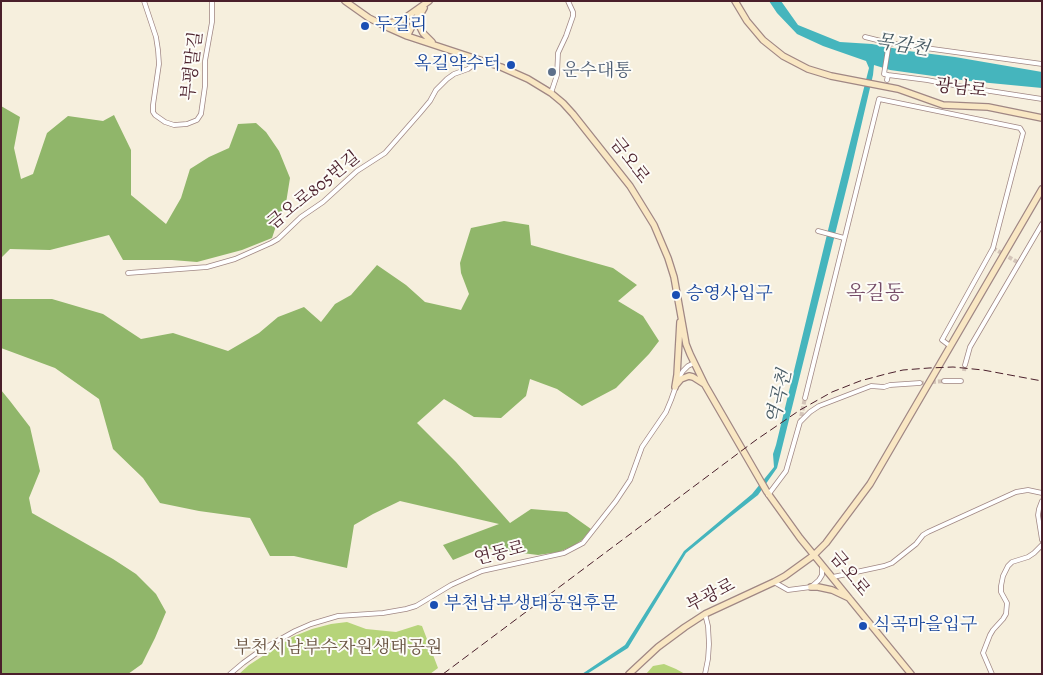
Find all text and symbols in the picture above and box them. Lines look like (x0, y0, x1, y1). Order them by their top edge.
place label: 두길리 (375, 15, 427, 37)
marker: 두길리 (359, 20, 371, 32)
street label: 부평말길 (178, 30, 208, 102)
water label: 목감천 (873, 30, 931, 62)
place label: 옥길약수터 (414, 54, 501, 76)
marker: 옥길약수터 (505, 59, 517, 71)
place label: 운수대통 (562, 61, 632, 83)
marker: 운수대통 (546, 66, 558, 78)
street label: 광남로 (934, 75, 988, 103)
street label: 금오로 (605, 134, 653, 188)
street label: 금오로805번길 (263, 147, 365, 235)
district label: 옥길동 (846, 282, 904, 306)
place label: 승영사입구 (686, 284, 773, 306)
marker: 승영사입구 (670, 289, 682, 301)
water label: 역곡천 (763, 368, 797, 426)
street label: 연동로 (472, 537, 528, 571)
street label: 금오로 (824, 547, 874, 601)
street label: 부광로 (683, 575, 739, 617)
place label: 부천남부생태공원후문 (444, 594, 618, 616)
marker: 부천남부생태공원후문 (428, 599, 440, 611)
place label: 식곡마을입구 (873, 615, 977, 637)
marker: 식곡마을입구 (857, 620, 869, 632)
park label: 부천시남부수자원생태공원 (234, 638, 442, 660)

